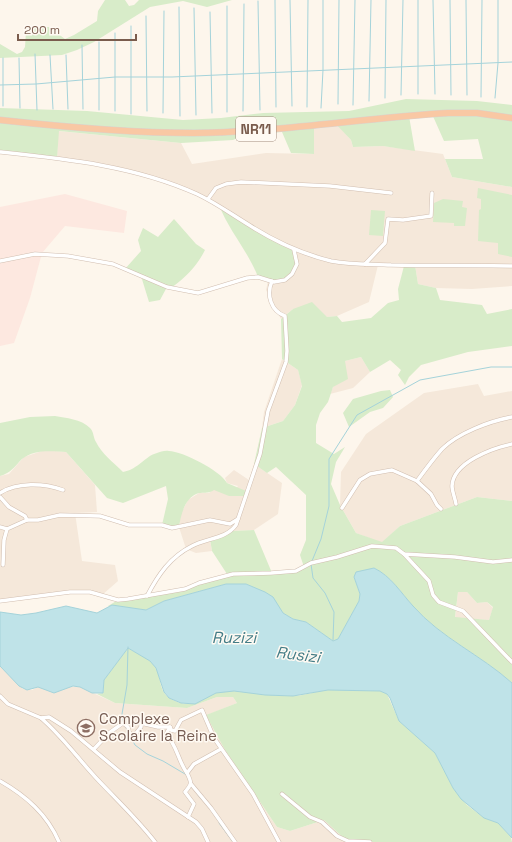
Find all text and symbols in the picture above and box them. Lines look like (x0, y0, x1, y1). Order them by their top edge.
scale bar (18, 16, 136, 42)
text: 200 m (24, 22, 60, 38)
road number: NR11 (236, 117, 276, 141)
water label: Ruzizi (212, 627, 258, 648)
water label: Rusizi (275, 641, 323, 668)
place label: Complexe Scolaire la Reine (99, 709, 217, 745)
school or university icon: Complexe Scolaire la Reine (76, 718, 96, 738)

